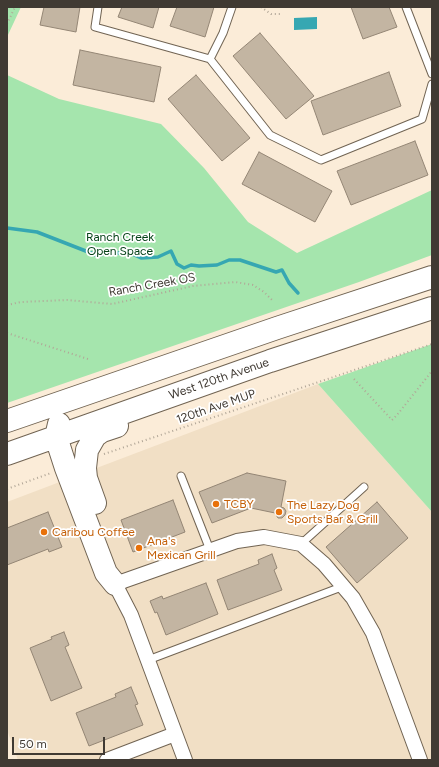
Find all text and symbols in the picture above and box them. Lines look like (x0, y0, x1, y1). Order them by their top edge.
park label: Ranch Creek Open Space (86, 230, 154, 258)
street label: Ranch Creek OS (108, 270, 196, 300)
street label: West 120th Avenue (167, 355, 271, 403)
street label: 120th Ave MUP (175, 387, 257, 427)
place label: TCBY (224, 497, 254, 511)
place label: The Lazy Dog Sports Bar & Grill (287, 498, 378, 526)
marker: TCBY (211, 499, 221, 509)
marker: The Lazy Dog Sports Bar & Grill (274, 507, 284, 517)
place label: Caribou Coffee (52, 525, 135, 539)
marker: Caribou Coffee (39, 527, 49, 537)
place label: Ana's Mexican Grill (147, 534, 216, 562)
marker: Ana's Mexican Grill (134, 543, 144, 553)
scale bar (14, 729, 107, 755)
text: 50 m (19, 737, 47, 751)

